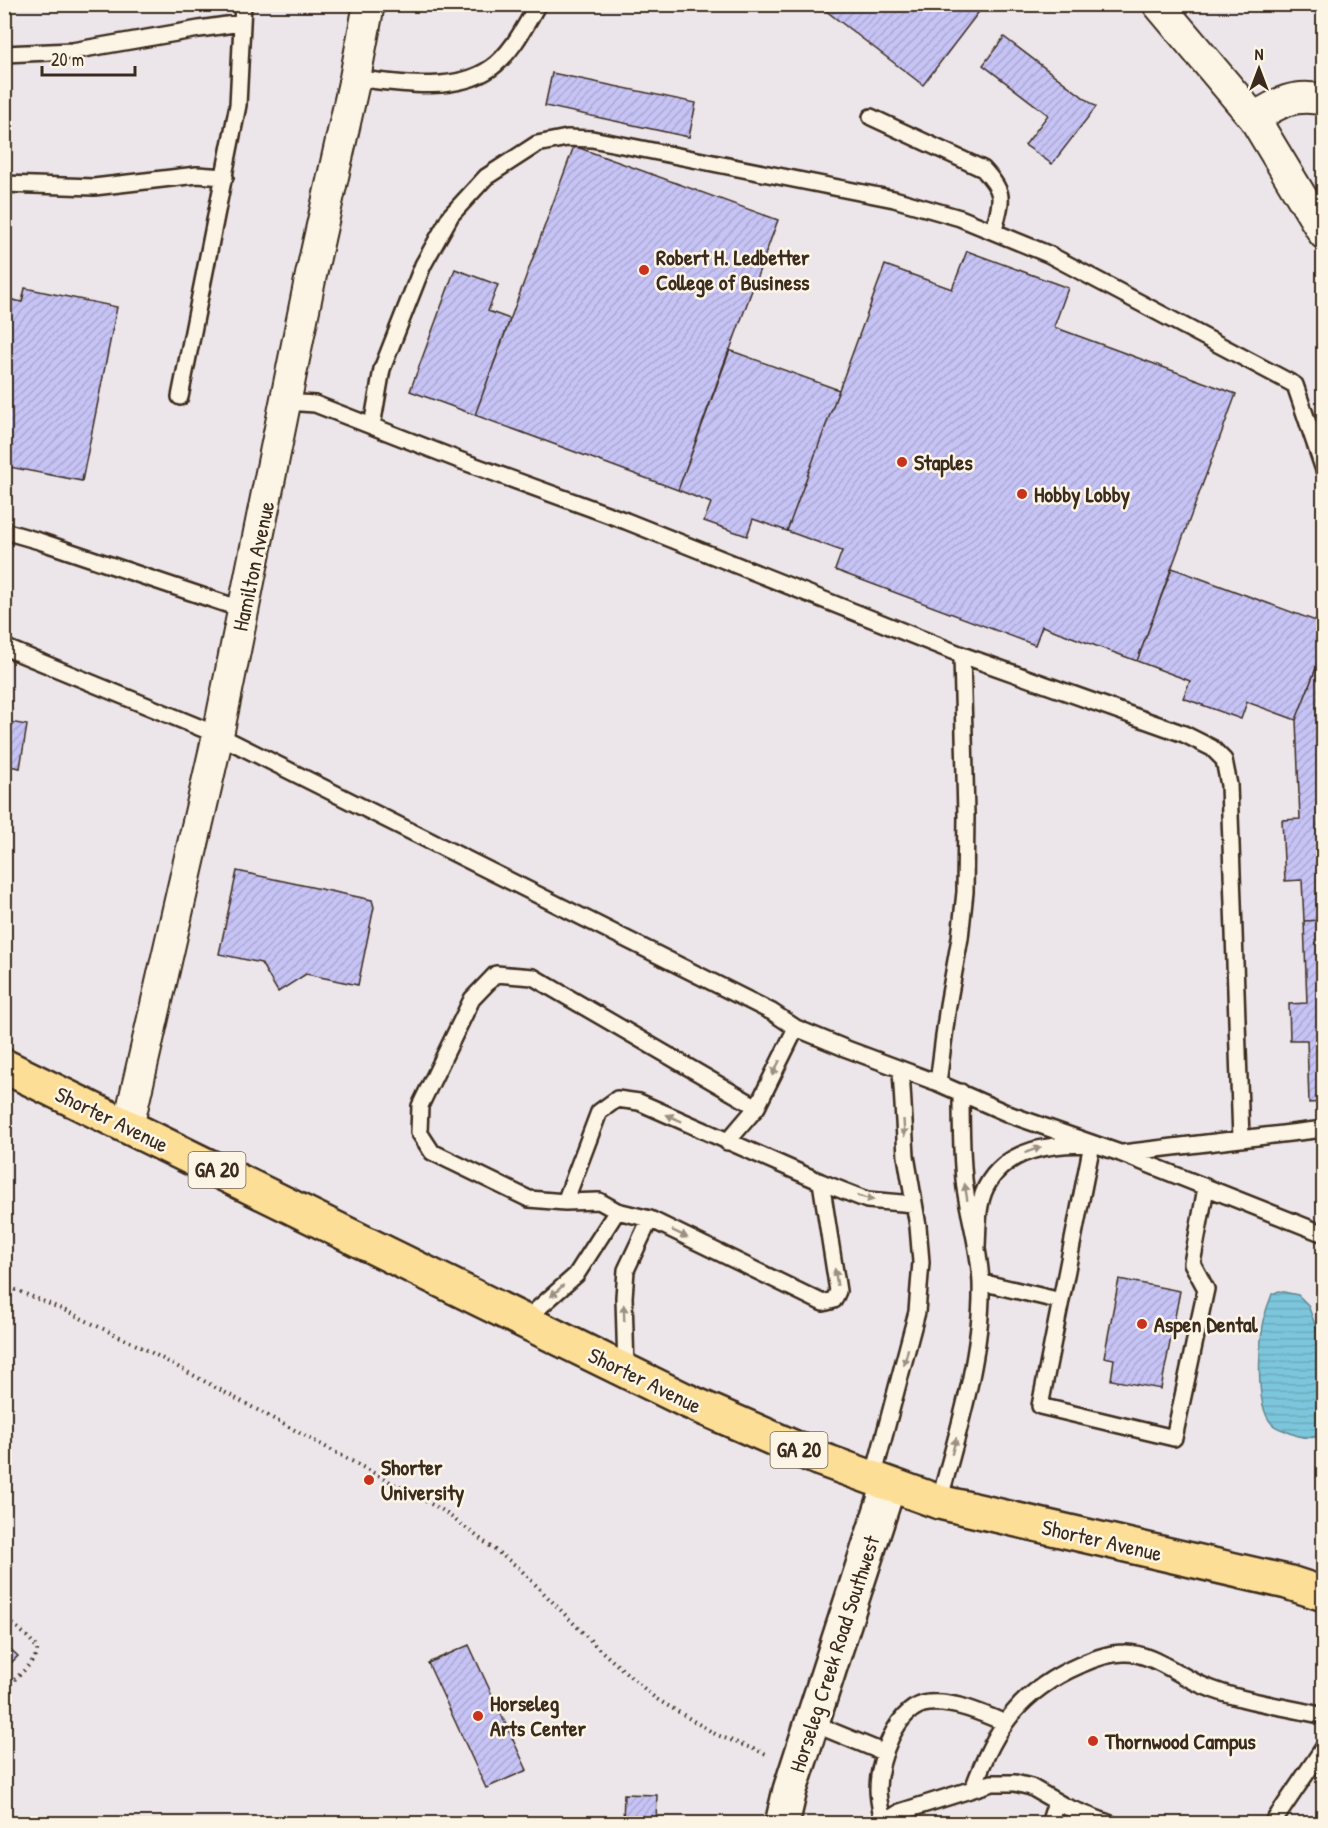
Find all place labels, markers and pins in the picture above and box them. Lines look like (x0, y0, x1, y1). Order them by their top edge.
place label: Robert H. Ledbetter College of Business (656, 242, 810, 298)
marker: Robert H. Ledbetter College of Business (637, 263, 651, 277)
place label: Staples (914, 447, 973, 478)
marker: Staples (895, 455, 909, 469)
place label: Hobby Lobby (1034, 479, 1131, 510)
marker: Hobby Lobby (1015, 487, 1029, 501)
place label: Aspen Dental (1154, 1309, 1259, 1340)
marker: Aspen Dental (1135, 1317, 1149, 1331)
place label: Shorter University (381, 1452, 465, 1508)
marker: Shorter University (362, 1473, 376, 1487)
place label: Horseleg Arts Center (490, 1688, 586, 1743)
marker: Horseleg Arts Center (471, 1709, 485, 1723)
place label: Thornwood Campus (1104, 1726, 1256, 1757)
marker: Thornwood Campus (1086, 1734, 1100, 1748)

